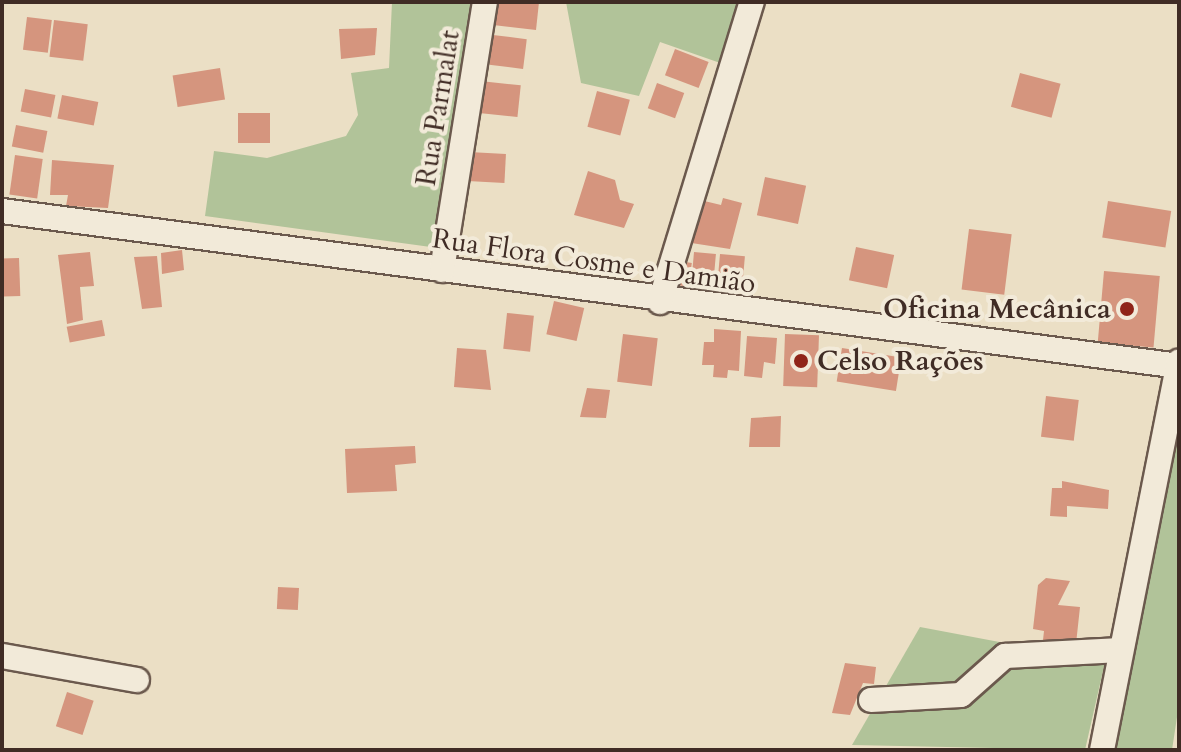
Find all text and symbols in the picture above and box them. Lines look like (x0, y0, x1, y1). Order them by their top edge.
street label: Rua Parmalat (409, 28, 467, 188)
street label: Rua Flora Cosme e Damião (430, 222, 758, 300)
place label: Oficina Mecânica (883, 292, 1111, 326)
marker: Oficina Mecânica (1118, 300, 1136, 318)
place label: Celso Rações (817, 344, 984, 378)
marker: Celso Rações (792, 352, 810, 370)

